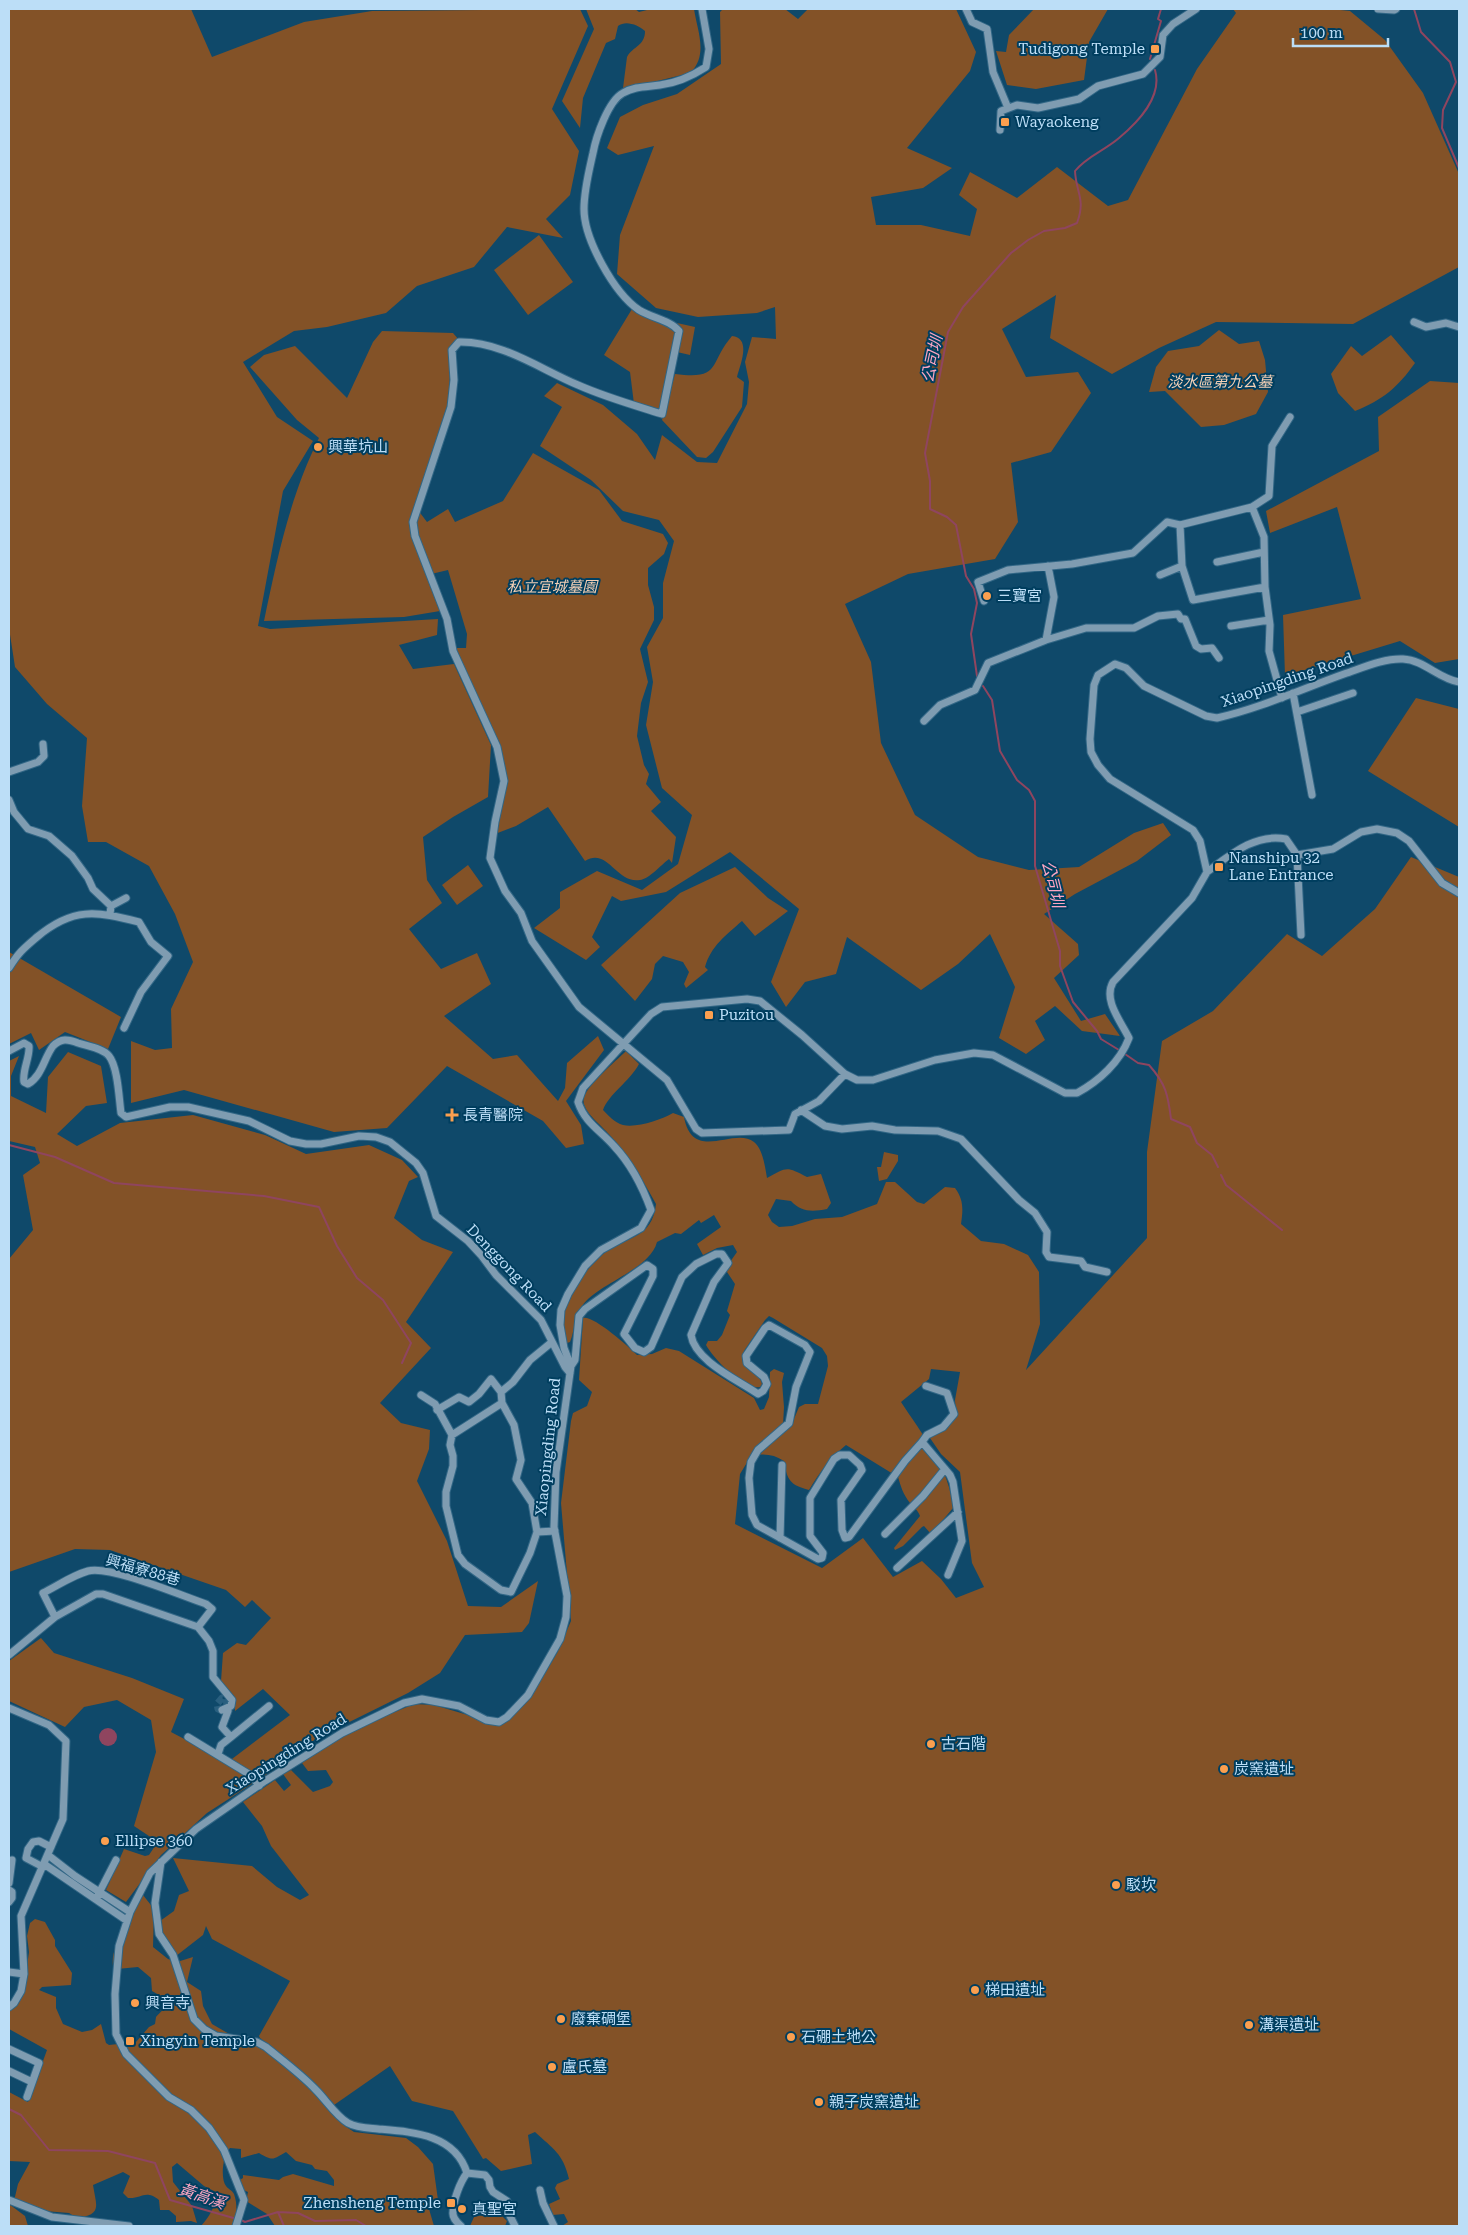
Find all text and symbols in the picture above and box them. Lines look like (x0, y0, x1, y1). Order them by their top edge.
scale bar (1293, 15, 1388, 47)
text: 100 m (1300, 24, 1343, 42)
place label: Tudigong Temple (1018, 40, 1145, 58)
marker: Tudigong Temple (1149, 43, 1161, 55)
place label: Wayaokeng (1015, 113, 1099, 131)
marker: Wayaokeng (999, 116, 1011, 128)
water label: 公司圳 (918, 332, 947, 384)
park label: 淡水區第九公墓 (1167, 373, 1275, 391)
place label: 興華坑山 (328, 438, 388, 456)
marker: 興華坑山 (312, 441, 324, 453)
park label: 私立宜城墓園 (507, 578, 599, 596)
place label: 三寶宮 (997, 587, 1042, 605)
marker: 三寶宮 (981, 590, 993, 602)
street label: Xiaopingding Road (1218, 649, 1356, 711)
place label: Nanshipu 32 Lane Entrance (1229, 849, 1334, 884)
water label: 公司圳 (1038, 858, 1069, 912)
marker: Nanshipu 32 Lane Entrance (1213, 861, 1225, 873)
place label: Puzitou (719, 1006, 775, 1024)
marker: Puzitou (703, 1009, 715, 1021)
place label: 長青醫院 (463, 1106, 523, 1124)
marker: 長青醫院 (445, 1108, 459, 1122)
street label: Denggong Road (463, 1221, 555, 1316)
street label: Xiaopingding Road (532, 1377, 564, 1517)
street label: 興福寮88巷 (104, 1551, 182, 1589)
street label: Xiaopingding Road (222, 1709, 350, 1798)
place label: 古石階 (941, 1735, 986, 1753)
marker: 古石階 (925, 1738, 937, 1750)
place label: 炭窯遺址 (1234, 1760, 1294, 1778)
marker: 炭窯遺址 (1218, 1763, 1230, 1775)
place label: Ellipse 360 (115, 1832, 193, 1850)
marker: Ellipse 360 (99, 1835, 111, 1847)
place label: 駁坎 (1126, 1876, 1156, 1894)
marker: 駁坎 (1110, 1879, 1122, 1891)
place label: 梯田遺址 (985, 1981, 1045, 1999)
marker: 梯田遺址 (969, 1984, 981, 1996)
place label: 興音寺 (145, 1994, 190, 2012)
marker: 興音寺 (129, 1997, 141, 2009)
place label: 廢棄碉堡 (571, 2010, 631, 2028)
marker: 廢棄碉堡 (555, 2013, 567, 2025)
place label: 溝渠遺址 (1259, 2016, 1319, 2034)
marker: 溝渠遺址 (1243, 2019, 1255, 2031)
place label: 石硼土地公 (801, 2028, 876, 2046)
marker: 石硼土地公 (785, 2031, 797, 2043)
place label: Xingyin Temple (140, 2032, 255, 2050)
marker: Xingyin Temple (124, 2035, 136, 2047)
place label: 盧氏墓 (562, 2058, 607, 2076)
marker: 盧氏墓 (546, 2061, 558, 2073)
place label: 親子炭窯遺址 (829, 2093, 919, 2111)
marker: 親子炭窯遺址 (813, 2096, 825, 2108)
water label: 黃高溪 (176, 2179, 230, 2213)
place label: Zhensheng Temple (303, 2194, 441, 2212)
marker: Zhensheng Temple (445, 2197, 457, 2209)
place label: 真聖宮 (472, 2200, 517, 2218)
marker: 真聖宮 (456, 2203, 468, 2215)

